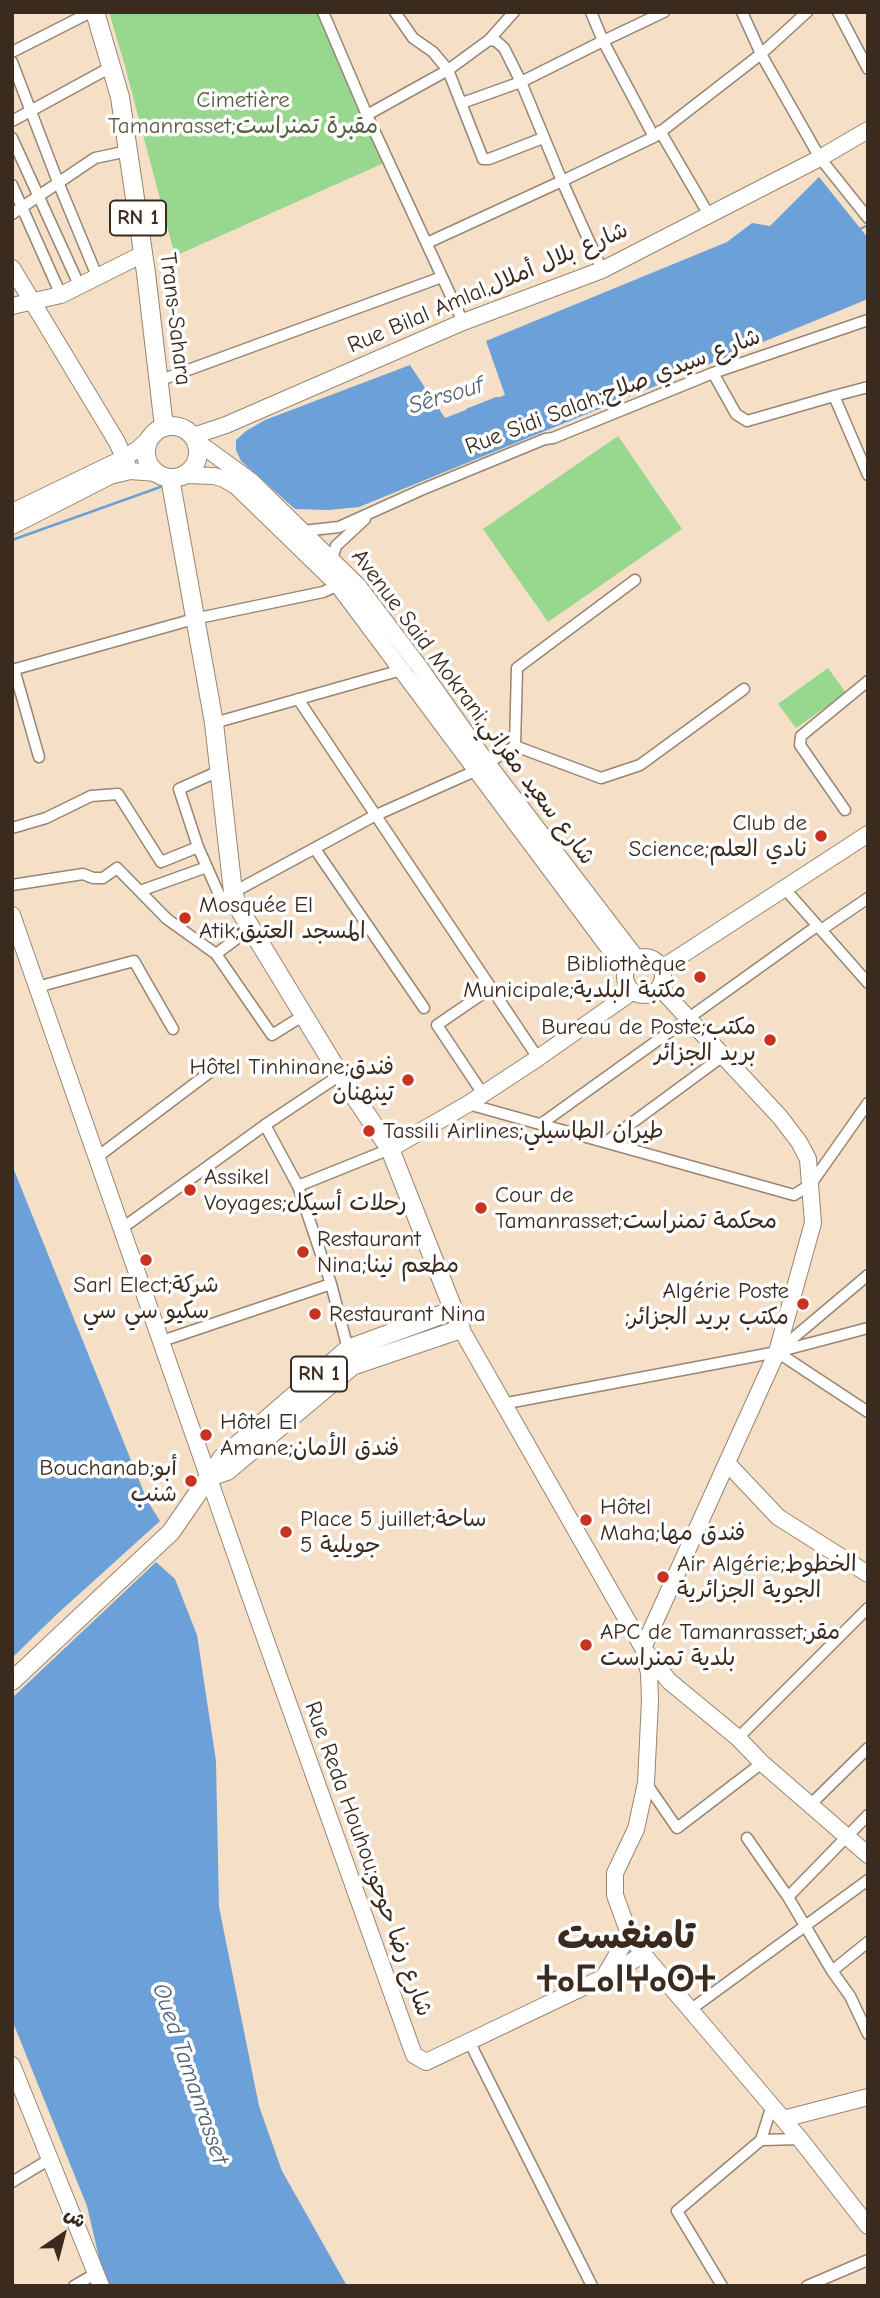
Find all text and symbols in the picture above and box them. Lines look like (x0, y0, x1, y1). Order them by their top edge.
park label: Cimetière Tamanrasset;مقبرة تمنراست (108, 86, 378, 140)
road number: RN 1 (110, 200, 166, 235)
street label: Rue Bilal Amlal,شارع بلال أملال (344, 216, 632, 360)
street label: Trans-Sahara (153, 251, 197, 387)
street label: Rue Sidi Salah;شارع سيدي صلاح (462, 323, 764, 461)
water label: Sêrsouf (405, 371, 487, 421)
street label: Avenue Said Mokrani;شارع سعيد مقراني (345, 544, 601, 870)
place label: Club de Science;نادي العلم (629, 809, 807, 863)
marker: Club de Science;نادي العلم (813, 828, 829, 844)
place label: Mosquée El Atik;المسجد العتيق (199, 891, 366, 945)
marker: Mosquée El Atik;المسجد العتيق (177, 910, 193, 926)
place label: Bibliothèque Municipale;مكتبة البلدية (463, 950, 686, 1004)
marker: Bibliothèque Municipale;مكتبة البلدية (692, 969, 708, 985)
place label: Bureau de Poste;مكتب بريد الجزائر (541, 1013, 756, 1067)
marker: Bureau de Poste;مكتب بريد الجزائر (762, 1032, 778, 1048)
place label: Hôtel Tinhinane;فندق تينهنان (190, 1053, 394, 1107)
marker: Hôtel Tinhinane;فندق تينهنان (400, 1072, 416, 1088)
place label: Tassili Airlines;طيران الطاسيلي (383, 1117, 664, 1145)
marker: Tassili Airlines;طيران الطاسيلي (361, 1123, 377, 1139)
place label: Assikel Voyages;رحلات أسيكل (204, 1163, 407, 1217)
place label: Cour de Tamanrasset;محكمة تمنراست (495, 1181, 777, 1235)
marker: Assikel Voyages;رحلات أسيكل (182, 1182, 198, 1198)
marker: Cour de Tamanrasset;محكمة تمنراست (473, 1200, 489, 1216)
place label: Restaurant Nina;مطعم نينا (317, 1225, 459, 1279)
marker: Restaurant Nina;مطعم نينا (295, 1244, 311, 1260)
marker: Sarl Elect;شركة سكيو سي سي (138, 1252, 154, 1268)
place label: Sarl Elect;شركة سكيو سي سي (73, 1271, 219, 1325)
place label: Algérie Poste ;مكتب بريد الجزائر (625, 1277, 789, 1331)
marker: Algérie Poste ;مكتب بريد الجزائر (795, 1296, 811, 1312)
place label: Restaurant Nina (329, 1300, 486, 1328)
marker: Restaurant Nina (307, 1306, 323, 1322)
road number: RN 1 (291, 1356, 347, 1392)
place label: Hôtel El Amane;فندق الأمان (220, 1408, 399, 1462)
marker: Hôtel El Amane;فندق الأمان (198, 1427, 214, 1443)
place label: Bouchanab;أبو شنب (39, 1454, 177, 1508)
marker: Bouchanab;أبو شنب (183, 1473, 199, 1489)
place label: Hôtel Maha;فندق مها (600, 1493, 745, 1547)
place label: Place 5 juillet;ساحة 5 جويلية (300, 1505, 487, 1559)
marker: Hôtel Maha;فندق مها (578, 1512, 594, 1528)
marker: Place 5 juillet;ساحة 5 جويلية (278, 1524, 294, 1540)
place label: Air Algérie;الخطوط الجوية الجزائرية (677, 1550, 857, 1604)
marker: Air Algérie;الخطوط الجوية الجزائرية (655, 1569, 671, 1585)
place label: APC de Tamanrasset;مقر بلدية تمنراست (600, 1618, 840, 1672)
marker: APC de Tamanrasset;مقر بلدية تمنراست (578, 1637, 594, 1653)
street label: Rue Reda Houhou;شارع رضا حوحو (298, 1698, 438, 2020)
district label: تامنغست ⵜⴰⵎⴰⵏⵖⴰⵙⵜ (537, 1916, 715, 2003)
water label: Oued Tamanrasset (146, 1980, 234, 2168)
north arrow (28, 2200, 98, 2270)
text: ش (60, 2203, 90, 2233)

